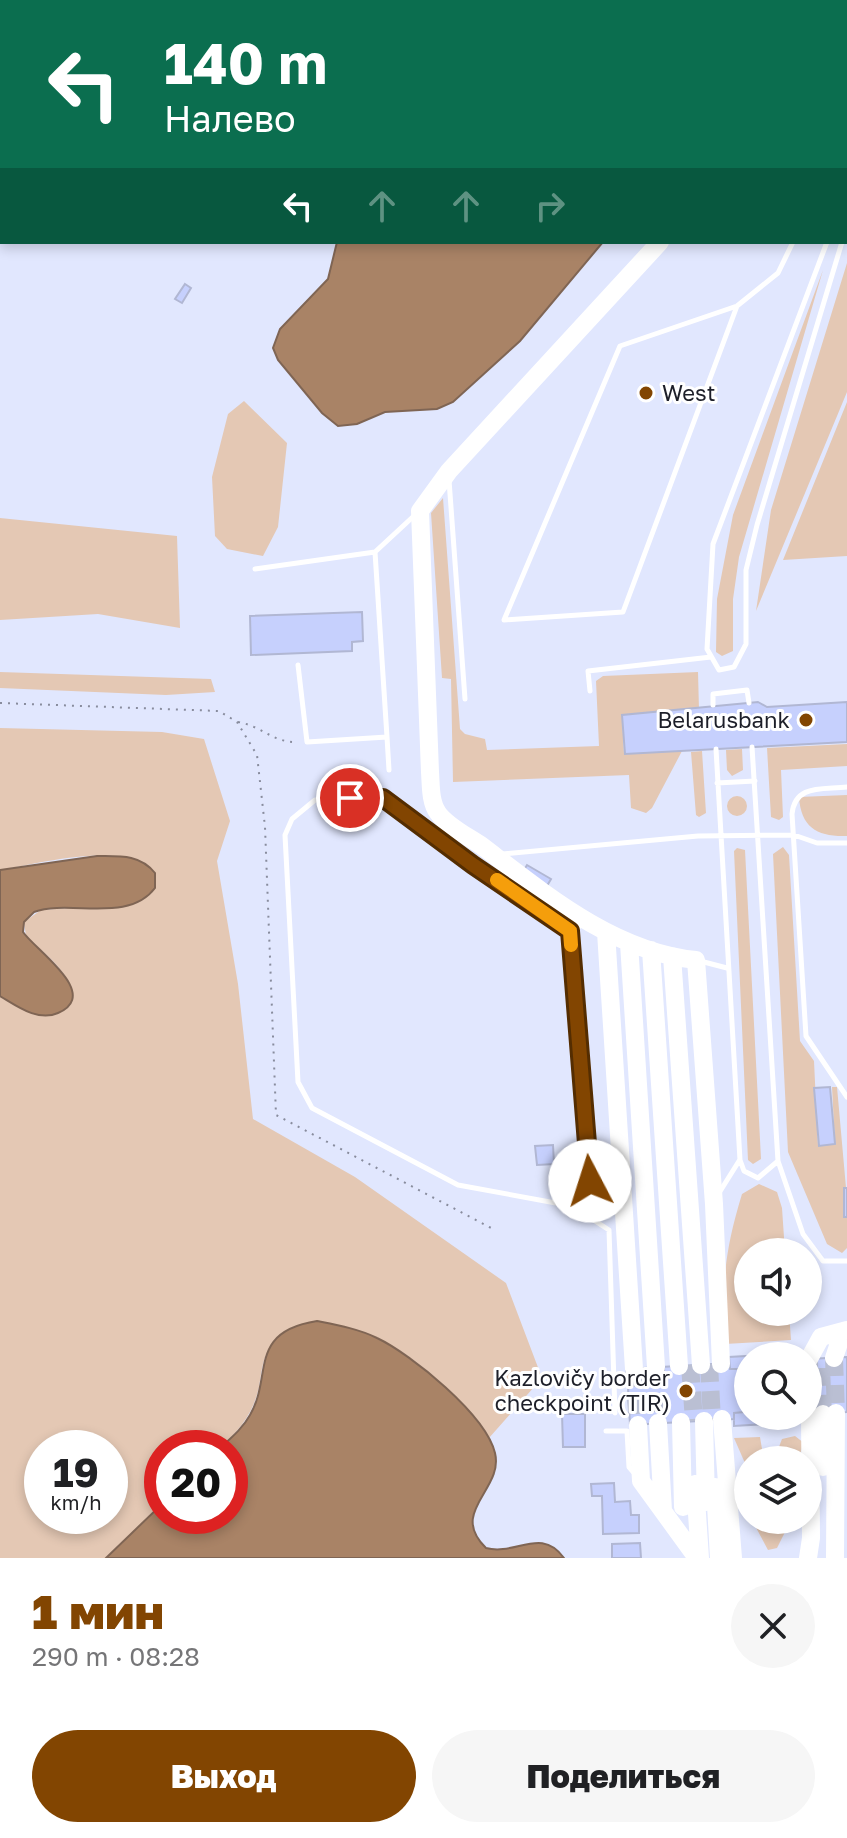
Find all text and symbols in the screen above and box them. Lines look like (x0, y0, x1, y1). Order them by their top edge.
text: 140 m (164, 29, 327, 96)
icon: left (32, 32, 136, 136)
text: Налево (164, 97, 296, 140)
icon: left (276, 184, 320, 228)
icon: ahead (360, 184, 404, 228)
icon: ahead (444, 184, 488, 228)
icon: right (528, 184, 572, 228)
place label: West (662, 379, 715, 406)
marker: West (637, 384, 655, 402)
place label: Belarusbank (658, 706, 790, 733)
marker: Belarusbank (797, 711, 815, 729)
pin (316, 764, 384, 832)
icon: arrive (328, 776, 372, 820)
position arrow (548, 1139, 632, 1223)
map controls (734, 1238, 822, 1534)
button: sound (734, 1238, 822, 1326)
button: search (734, 1342, 822, 1430)
place label: Kazlovičy border checkpoint (TIR) (494, 1364, 670, 1416)
marker: Kazlovičy border checkpoint (TIR) (677, 1382, 695, 1400)
speed limit sign: 20 (144, 1430, 248, 1534)
button: layers (734, 1446, 822, 1534)
text: 19 (53, 1448, 99, 1496)
text: km/h (51, 1490, 101, 1514)
text: 1 мин (32, 1582, 164, 1640)
button: close (731, 1584, 815, 1668)
text: 290 m · 08:28 (32, 1641, 200, 1672)
button: Выход (32, 1730, 416, 1822)
button: Поделиться (432, 1730, 815, 1822)

